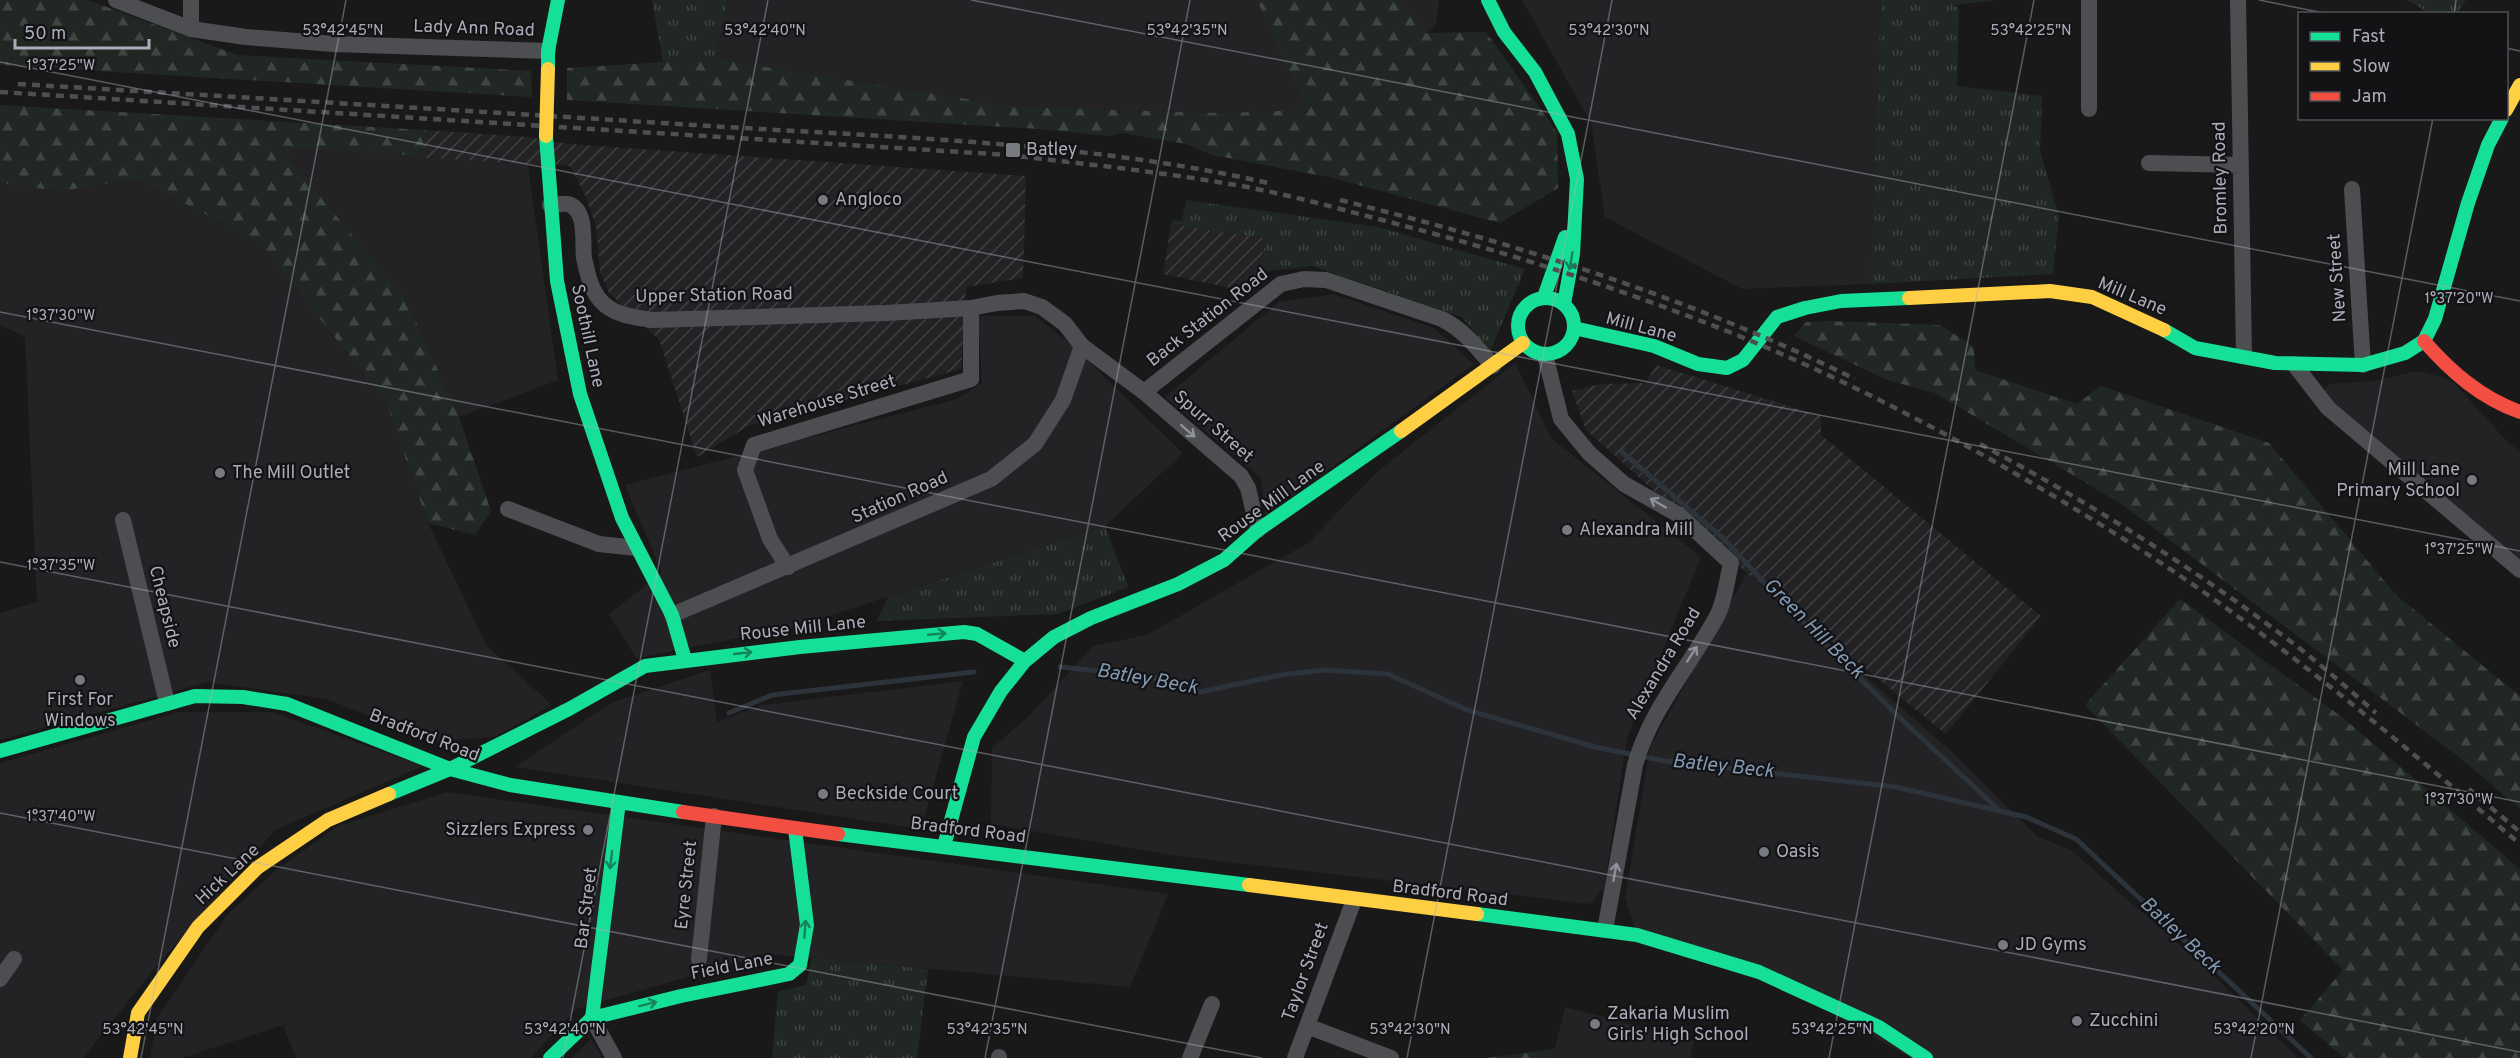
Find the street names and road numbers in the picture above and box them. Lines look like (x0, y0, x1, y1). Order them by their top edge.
street label: Lady Ann Road (413, 15, 535, 43)
street label: Bromley Road (2209, 121, 2233, 235)
street label: New Street (2323, 233, 2353, 323)
street label: Back Station Road (1143, 263, 1273, 373)
street label: Mill Lane (2094, 272, 2170, 322)
street label: Soothill Lane (565, 282, 609, 390)
street label: Upper Station Road (635, 283, 793, 309)
street label: Mill Lane (1603, 308, 1679, 348)
street label: Warehouse Street (755, 370, 899, 434)
street label: Spurr Street (1168, 386, 1258, 468)
street label: Rouse Mill Lane (1214, 456, 1330, 548)
street label: Station Road (848, 466, 952, 530)
street label: Cheapside (143, 563, 185, 651)
street label: Alexandra Road (1621, 604, 1707, 724)
street label: Rouse Mill Lane (739, 611, 867, 647)
street label: Bradford Road (366, 704, 482, 768)
street label: Bradford Road (909, 812, 1027, 850)
street label: Hick Lane (191, 839, 265, 911)
street label: Eyre Street (671, 839, 703, 931)
street label: Bar Street (571, 866, 603, 950)
street label: Bradford Road (1391, 875, 1509, 913)
street label: Taylor Street (1277, 919, 1335, 1025)
street label: Field Lane (689, 948, 775, 986)

